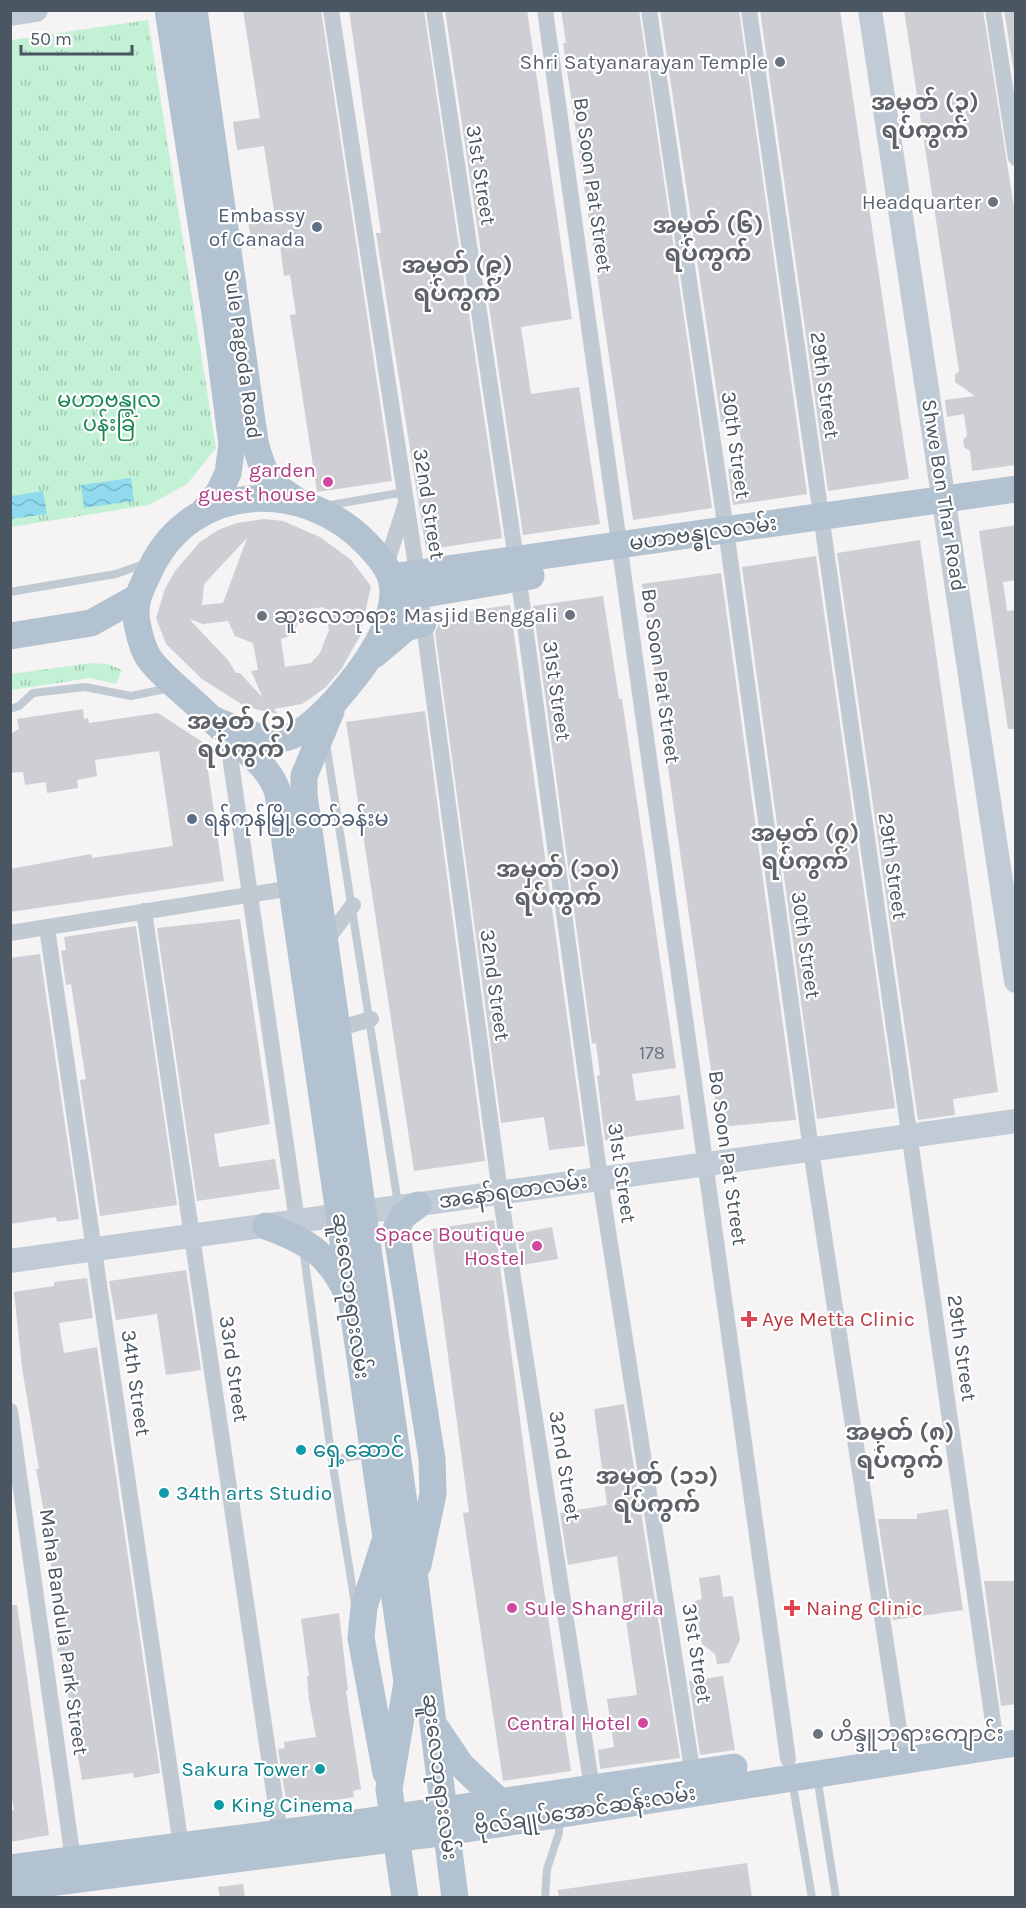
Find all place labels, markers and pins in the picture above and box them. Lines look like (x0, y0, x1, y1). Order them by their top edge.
place label: Shri Satyanarayan Temple (520, 50, 768, 74)
marker: Shri Satyanarayan Temple (773, 55, 787, 69)
place label: Headquarter (862, 190, 981, 214)
marker: Headquarter (986, 195, 1000, 209)
place label: Embassy of Canada (209, 203, 305, 251)
marker: Embassy of Canada (310, 220, 324, 234)
place label: garden guest house (198, 458, 316, 506)
marker: garden guest house (321, 475, 335, 489)
place label: Masjid Benggali (403, 603, 558, 627)
place label: ဆူးလေဘုရား (274, 604, 396, 633)
marker: Masjid Benggali (563, 608, 577, 622)
marker: ဆူးလေဘုရား (255, 609, 269, 623)
place label: ရန်ကုန်မြို့တော်ခန်းမ (204, 803, 389, 836)
marker: ရန်ကုန်မြို့တော်ခန်းမ (185, 812, 199, 826)
place label: Space Boutique Hostel (375, 1222, 525, 1270)
marker: Space Boutique Hostel (530, 1239, 544, 1253)
place label: Aye Metta Clinic (762, 1307, 915, 1331)
marker: Aye Metta Clinic (740, 1310, 758, 1328)
place label: ရှေ့ဆောင် (313, 1434, 404, 1467)
marker: ရှေ့ဆောင် (294, 1443, 308, 1457)
place label: 34th arts Studio (176, 1481, 332, 1505)
marker: 34th arts Studio (157, 1486, 171, 1500)
place label: Sule Shangrila (524, 1596, 664, 1620)
place label: Naing Clinic (806, 1596, 922, 1620)
marker: Naing Clinic (783, 1599, 801, 1617)
marker: Sule Shangrila (505, 1601, 519, 1615)
place label: Central Hotel (507, 1711, 631, 1735)
marker: Central Hotel (636, 1716, 650, 1730)
place label: ဟိန္ဒူဘုရားကျောင်း (830, 1718, 1004, 1752)
marker: ဟိန္ဒူဘုရားကျောင်း (811, 1727, 825, 1741)
place label: Sakura Tower (181, 1757, 308, 1781)
marker: Sakura Tower (313, 1762, 327, 1776)
place label: King Cinema (231, 1793, 353, 1817)
marker: King Cinema (212, 1798, 226, 1812)

